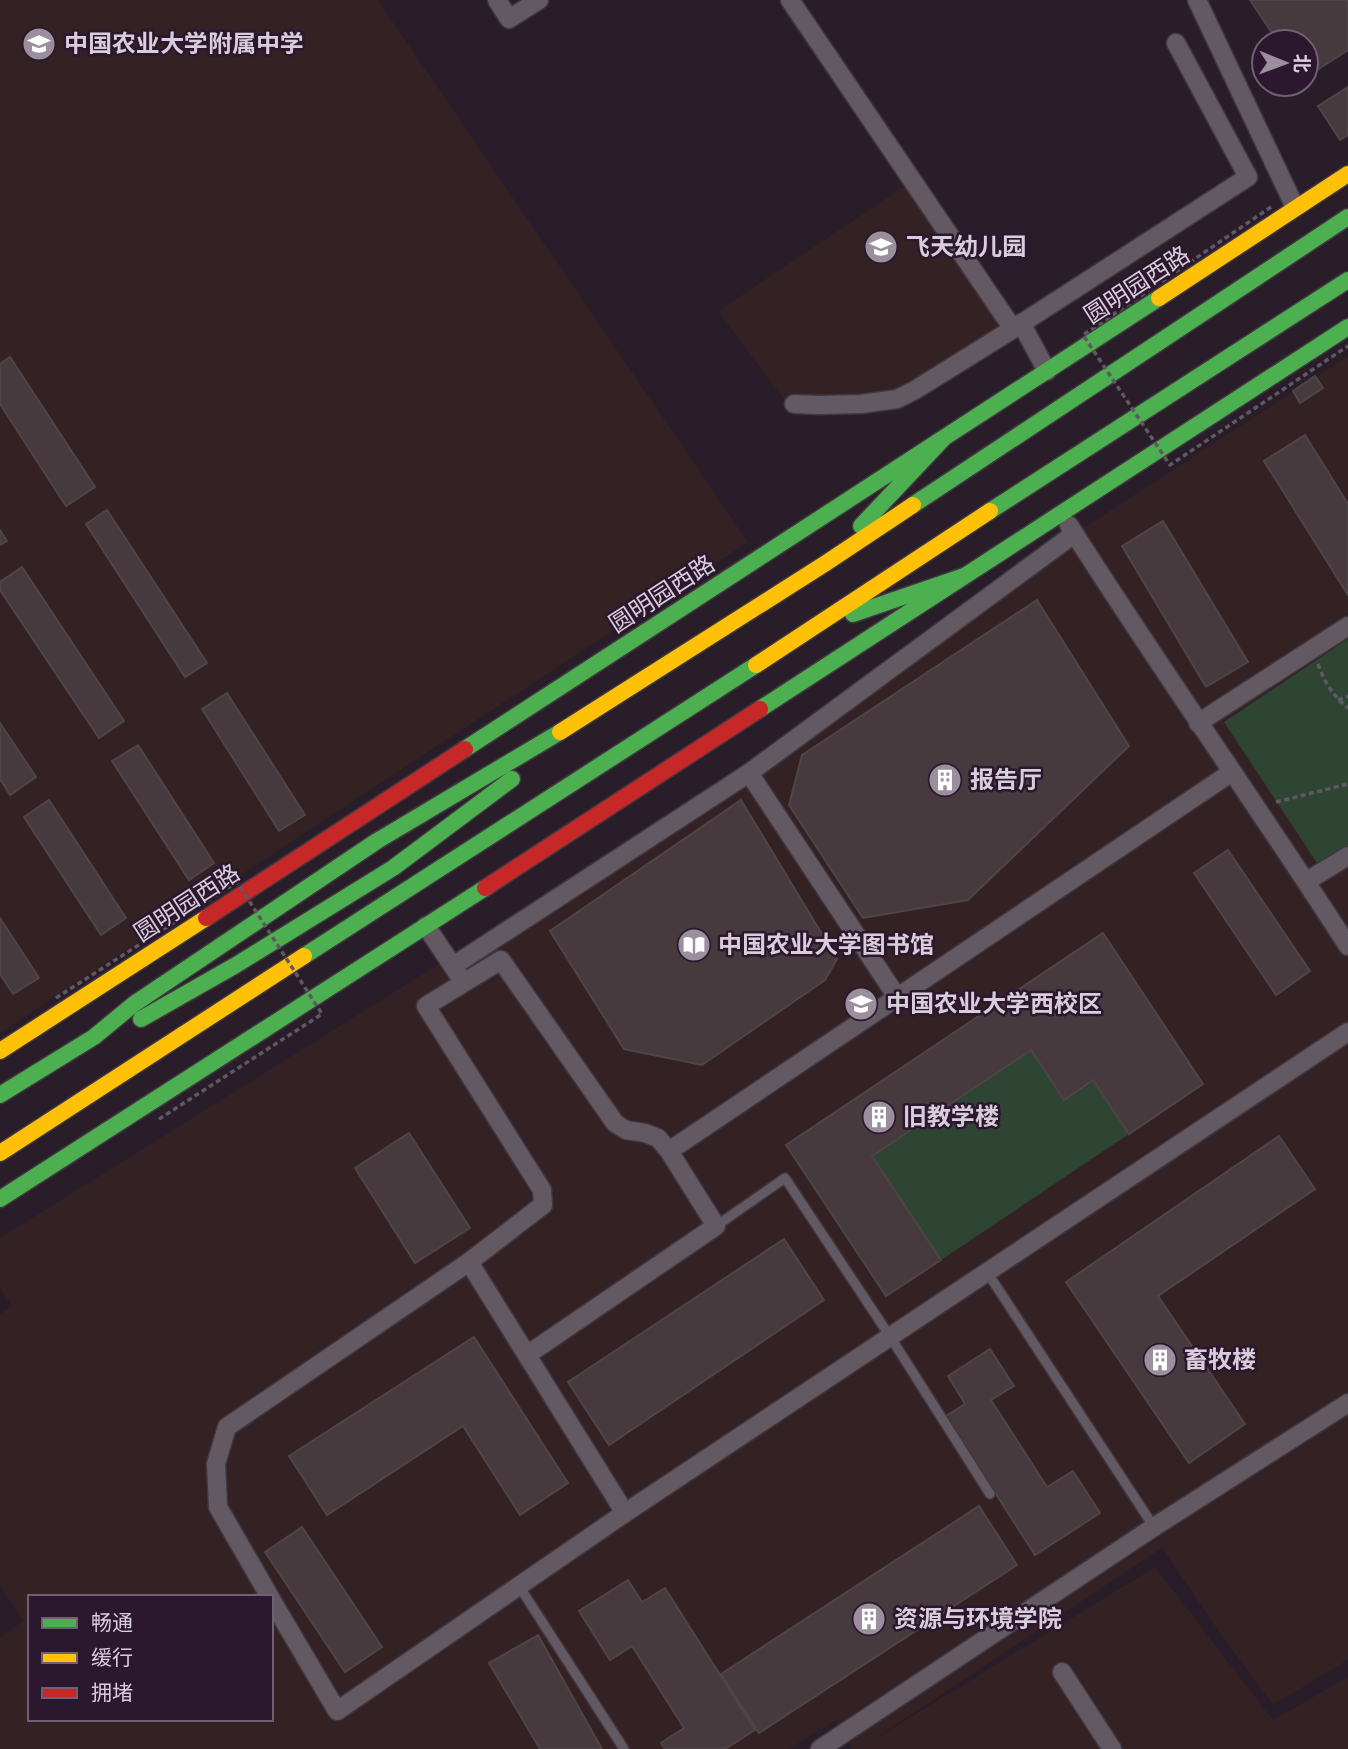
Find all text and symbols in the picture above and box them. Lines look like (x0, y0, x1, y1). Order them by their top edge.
school or university icon: 中国农业大学附属中学 (20, 25, 58, 63)
north arrow (1250, 28, 1320, 98)
place label: 中国农业大学附属中学 (64, 30, 304, 57)
text: 北 (1291, 54, 1312, 73)
school or university icon: 飞天幼儿园 (862, 228, 900, 266)
place label: 飞天幼儿园 (906, 233, 1026, 260)
street label: 圆明园西路 (1079, 241, 1194, 329)
street label: 圆明园西路 (604, 550, 719, 638)
building icon: 报告厅 (926, 761, 964, 799)
place label: 报告厅 (970, 766, 1042, 793)
street label: 圆明园西路 (129, 859, 244, 947)
library icon: 中国农业大学图书馆 (675, 926, 713, 964)
place label: 中国农业大学图书馆 (718, 931, 934, 958)
school or university icon: 中国农业大学西校区 (842, 985, 880, 1023)
place label: 中国农业大学西校区 (886, 990, 1102, 1017)
building icon: 旧教学楼 (860, 1098, 898, 1136)
place label: 旧教学楼 (903, 1103, 999, 1130)
building icon: 畜牧楼 (1141, 1341, 1179, 1379)
place label: 畜牧楼 (1184, 1346, 1256, 1373)
legend (28, 1595, 273, 1721)
building icon: 资源与环境学院 (850, 1600, 888, 1638)
place label: 资源与环境学院 (894, 1605, 1062, 1632)
text: 畅通 (91, 1611, 133, 1634)
text: 缓行 (91, 1646, 133, 1669)
text: 拥堵 (91, 1681, 133, 1704)

